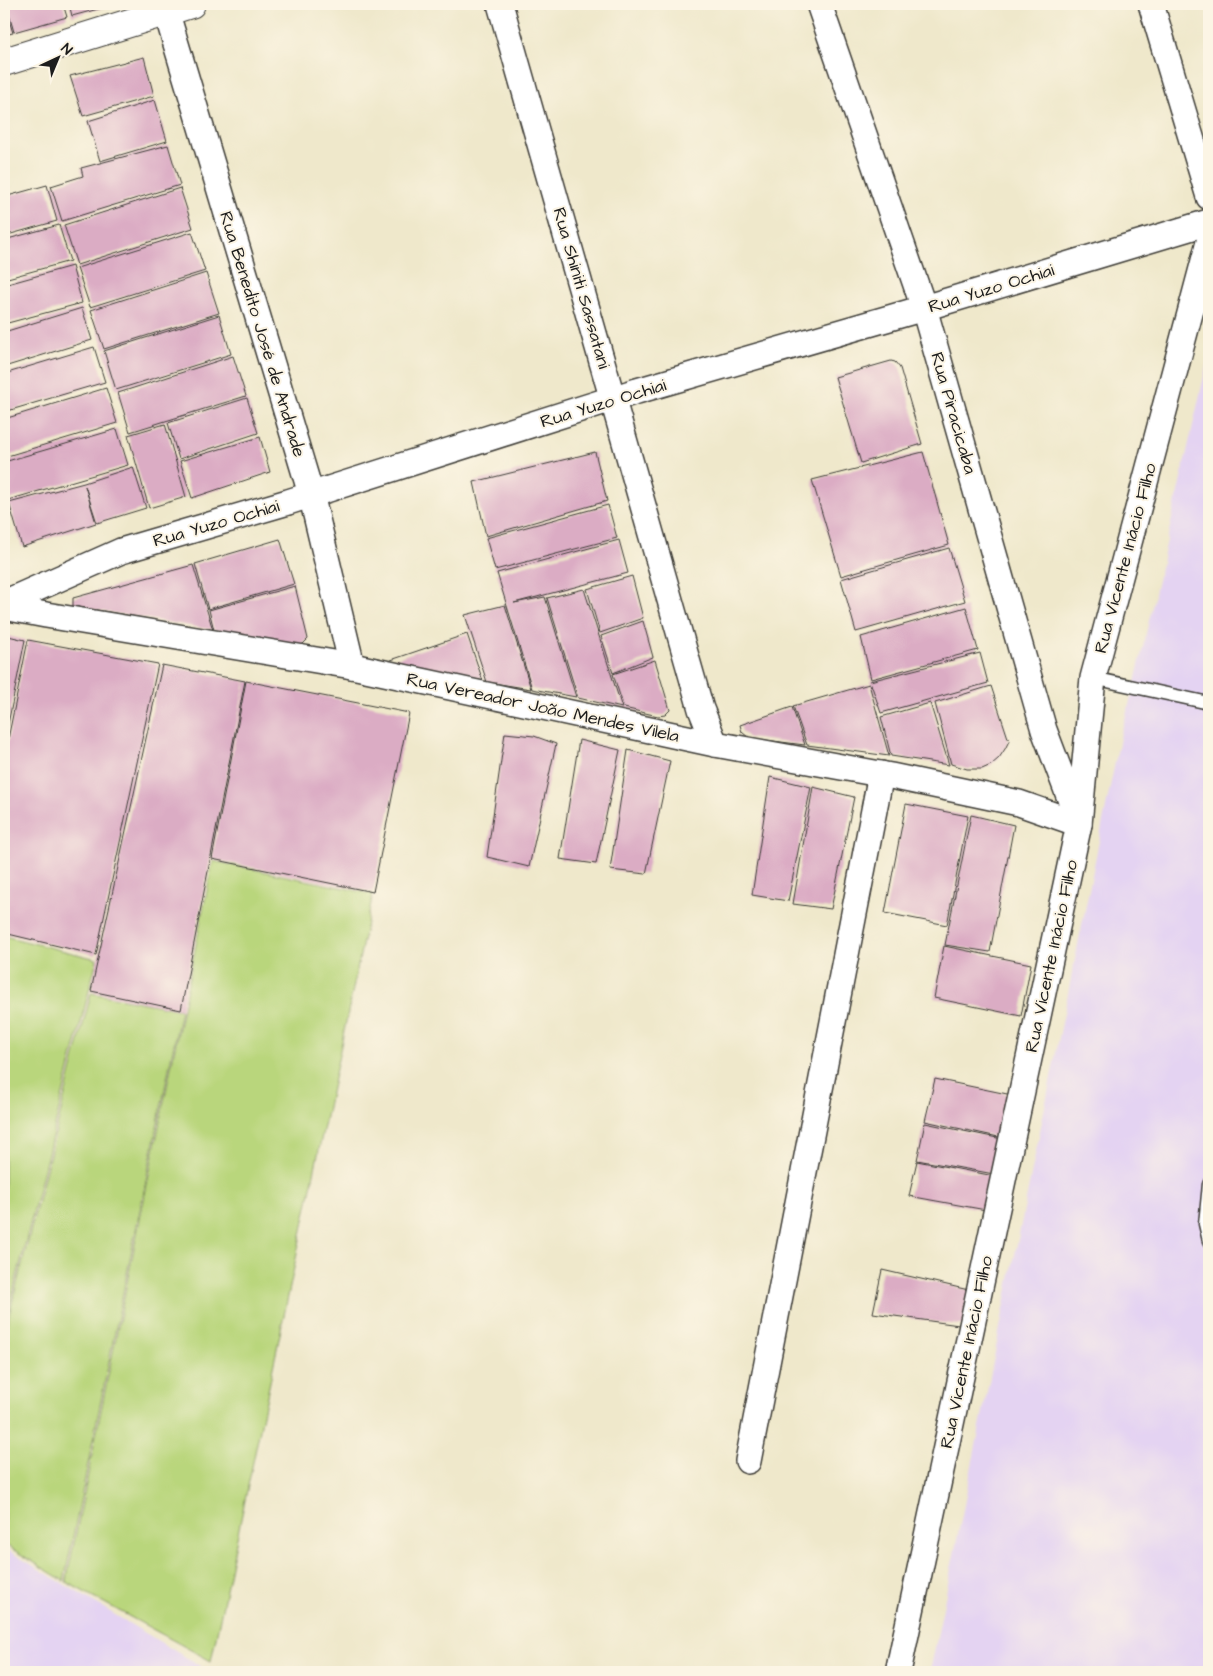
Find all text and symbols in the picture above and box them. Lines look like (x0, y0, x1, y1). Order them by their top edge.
north arrow (32, 32, 82, 82)
text: N (56, 39, 77, 60)
street label: Rua Shiniti Sassatani (547, 205, 617, 372)
street label: Rua Benedito José de Andrade (213, 208, 312, 460)
street label: Rua Yuzo Ochiai (925, 257, 1057, 319)
street label: Rua Piracicaba (924, 349, 983, 477)
street label: Rua Yuzo Ochiai (537, 372, 669, 434)
street label: Rua Vicente Inácio Filho (1088, 460, 1163, 656)
street label: Rua Yuzo Ochiai (150, 493, 282, 553)
street label: Rua Vereador João Mendes Vilela (404, 666, 682, 749)
street label: Rua Vicente Inácio Filho (1019, 858, 1084, 1055)
street label: Rua Vicente Inácio Filho (934, 1254, 999, 1451)

